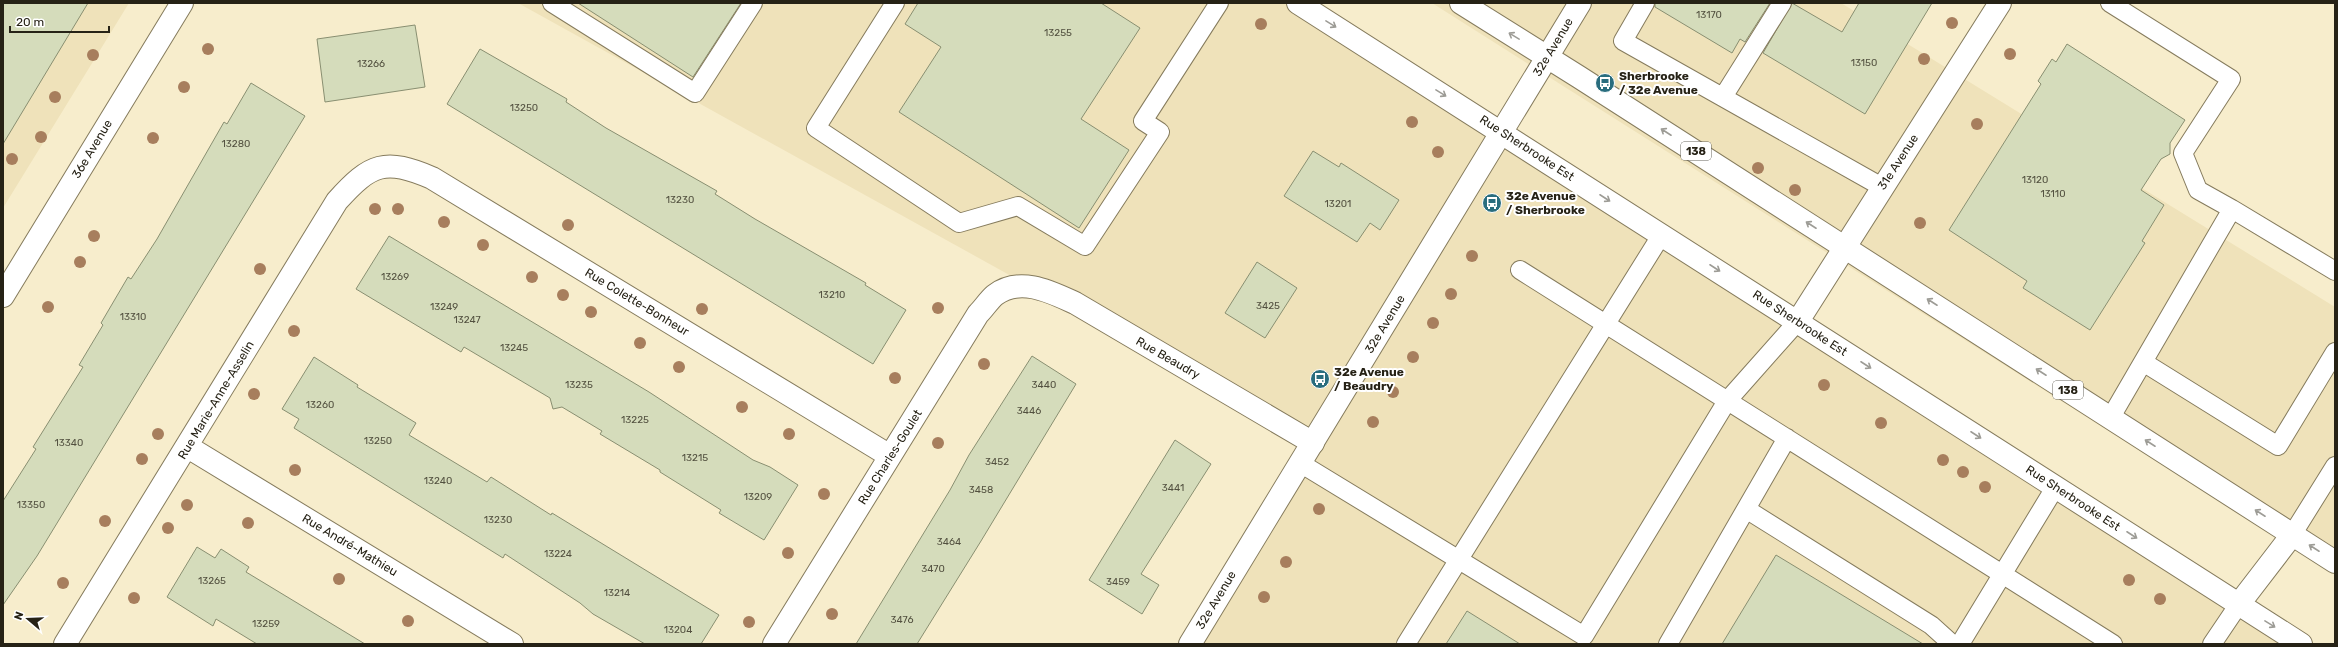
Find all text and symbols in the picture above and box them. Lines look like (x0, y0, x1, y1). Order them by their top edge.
scale bar (10, 8, 109, 34)
house number: 13170 (1696, 9, 1722, 21)
text: 20 m (16, 15, 44, 29)
street label: 32e Avenue (1530, 15, 1576, 79)
one-way arrow (1326, 20, 1337, 28)
house number: 13255 (1044, 27, 1072, 39)
one-way arrow (1508, 31, 1520, 39)
house number: 13150 (1851, 57, 1877, 69)
house number: 13266 (357, 58, 385, 70)
place label: Sherbrooke / 32e Avenue (1619, 69, 1698, 97)
bus stop icon: Sherbrooke / 32e Avenue (1594, 72, 1616, 94)
one-way arrow (1435, 89, 1446, 97)
house number: 13250 (510, 102, 538, 114)
street label: Rue Sherbrooke Est (1477, 112, 1577, 184)
street label: 36e Avenue (69, 117, 115, 181)
one-way arrow (1660, 128, 1672, 136)
street label: 31e Avenue (1875, 131, 1921, 192)
house number: 13280 (222, 138, 250, 150)
road number: 138 (1681, 142, 1711, 160)
house number: 13120 (2022, 174, 2048, 186)
house number: 13110 (2040, 188, 2066, 200)
place label: 32e Avenue / Sherbrooke (1506, 189, 1585, 217)
bus stop icon: 32e Avenue / Sherbrooke (1481, 192, 1503, 214)
house number: 13230 (666, 194, 694, 206)
one-way arrow (1599, 194, 1610, 202)
house number: 13201 (1325, 198, 1351, 210)
one-way arrow (1806, 221, 1817, 229)
one-way arrow (1709, 264, 1720, 272)
street label: Rue Colette-Bonheur (582, 265, 692, 339)
house number: 13269 (381, 271, 409, 283)
street label: Rue Sherbrooke Est (1750, 287, 1850, 359)
house number: 13210 (819, 289, 845, 301)
street label: 32e Avenue (1362, 292, 1408, 356)
one-way arrow (1927, 298, 1938, 306)
house number: 3425 (1256, 300, 1280, 312)
house number: 13249 (430, 301, 458, 313)
house number: 13310 (120, 311, 146, 323)
house number: 13247 (453, 314, 481, 326)
street label: Rue Beaudry (1133, 334, 1203, 382)
street label: Rue Marie-Anne-Asselin (175, 338, 257, 462)
house number: 13245 (500, 342, 528, 354)
one-way arrow (1860, 361, 1871, 369)
place label: 32e Avenue / Beaudry (1334, 365, 1404, 393)
bus stop icon: 32e Avenue / Beaudry (1309, 368, 1331, 390)
one-way arrow (2035, 368, 2047, 376)
house number: 13235 (565, 379, 593, 391)
house number: 3440 (1032, 379, 1056, 391)
road number: 138 (2053, 381, 2083, 399)
house number: 13260 (306, 399, 334, 411)
house number: 3446 (1017, 405, 1041, 417)
street label: Rue Charles-Goulet (855, 407, 925, 507)
house number: 13225 (621, 414, 649, 426)
one-way arrow (1970, 431, 1981, 439)
house number: 13250 (364, 435, 392, 447)
house number: 13340 (55, 437, 83, 449)
one-way arrow (2145, 439, 2156, 447)
house number: 13215 (682, 452, 708, 464)
house number: 3452 (985, 456, 1009, 468)
street label: Rue Sherbrooke Est (2023, 462, 2123, 534)
house number: 13240 (424, 475, 452, 487)
house number: 3441 (1162, 482, 1184, 494)
house number: 3458 (969, 484, 993, 496)
house number: 13209 (744, 491, 772, 503)
house number: 13350 (17, 499, 45, 511)
one-way arrow (2254, 509, 2266, 517)
street label: Rue André-Mathieu (300, 511, 400, 579)
house number: 13230 (484, 514, 512, 526)
one-way arrow (2126, 532, 2138, 540)
house number: 3464 (937, 536, 961, 548)
one-way arrow (2309, 544, 2320, 552)
house number: 13224 (544, 548, 572, 560)
house number: 3470 (921, 563, 945, 575)
street label: 32e Avenue (1193, 568, 1239, 632)
house number: 13265 (198, 575, 226, 587)
house number: 3459 (1106, 576, 1130, 588)
house number: 13214 (604, 587, 630, 599)
north arrow (8, 599, 48, 639)
text: N (12, 610, 26, 622)
house number: 3476 (891, 614, 913, 626)
house number: 13259 (252, 618, 280, 630)
one-way arrow (2264, 620, 2275, 628)
house number: 13204 (664, 624, 692, 636)

